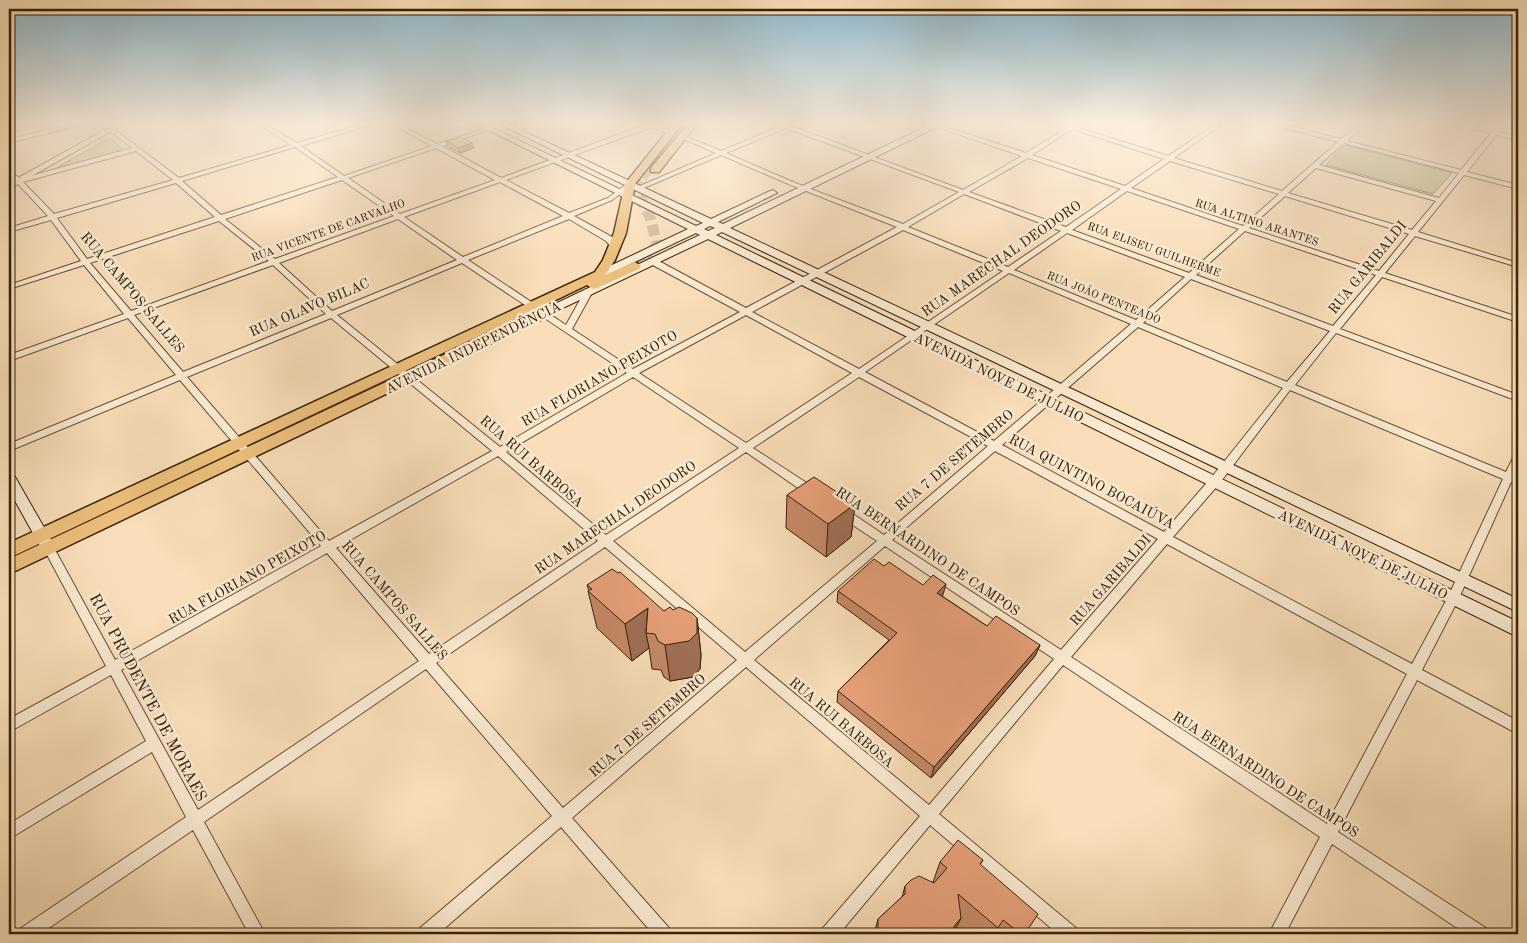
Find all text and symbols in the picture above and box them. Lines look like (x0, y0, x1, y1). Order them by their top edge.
street label: RUA VICENTE DE CARVALHO (250, 198, 407, 264)
street label: RUA MARECHAL DEODORO (919, 198, 1084, 319)
street label: RUA ALTINO ARANTES (1193, 198, 1320, 249)
street label: RUA GARIBALDI (1326, 218, 1409, 317)
street label: RUA ELISEU GUILHERME (1085, 221, 1222, 280)
street label: RUA CAMPOS SALLES (78, 230, 187, 356)
street label: RUA JOÃO PENTEADO (1045, 269, 1163, 326)
street label: RUA OLAVO BILAC (247, 276, 371, 340)
street label: AVENIDA INDEPENDÊNCIA (382, 296, 564, 397)
street label: RUA FLORIANO PEIXOTO (519, 328, 680, 429)
street label: AVENIDA NOVE DE JULHO (912, 331, 1086, 425)
street label: RUA 7 DE SETEMBRO (893, 407, 1017, 514)
street label: RUA RUI BARBOSA (477, 413, 586, 511)
street label: RUA QUINTINO BOCAIÚVA (1006, 429, 1179, 532)
street label: RUA MARECHAL DEODORO (532, 458, 699, 577)
street label: RUA BERNARDINO DE CAMPOS (833, 485, 1022, 619)
street label: AVENIDA NOVE DE JULHO (1276, 508, 1450, 602)
street label: RUA FLORIANO PEIXOTO (166, 529, 329, 627)
street label: RUA GARIBALDI (1068, 533, 1154, 629)
street label: RUA CAMPOS SALLES (339, 538, 450, 663)
street label: RUA PRUDENTE DE MORAES (86, 591, 209, 805)
street label: RUA 7 DE SETEMBRO (587, 671, 709, 780)
street label: RUA RUI BARBOSA (786, 675, 897, 771)
street label: RUA BERNARDINO DE CAMPOS (1170, 709, 1361, 840)

